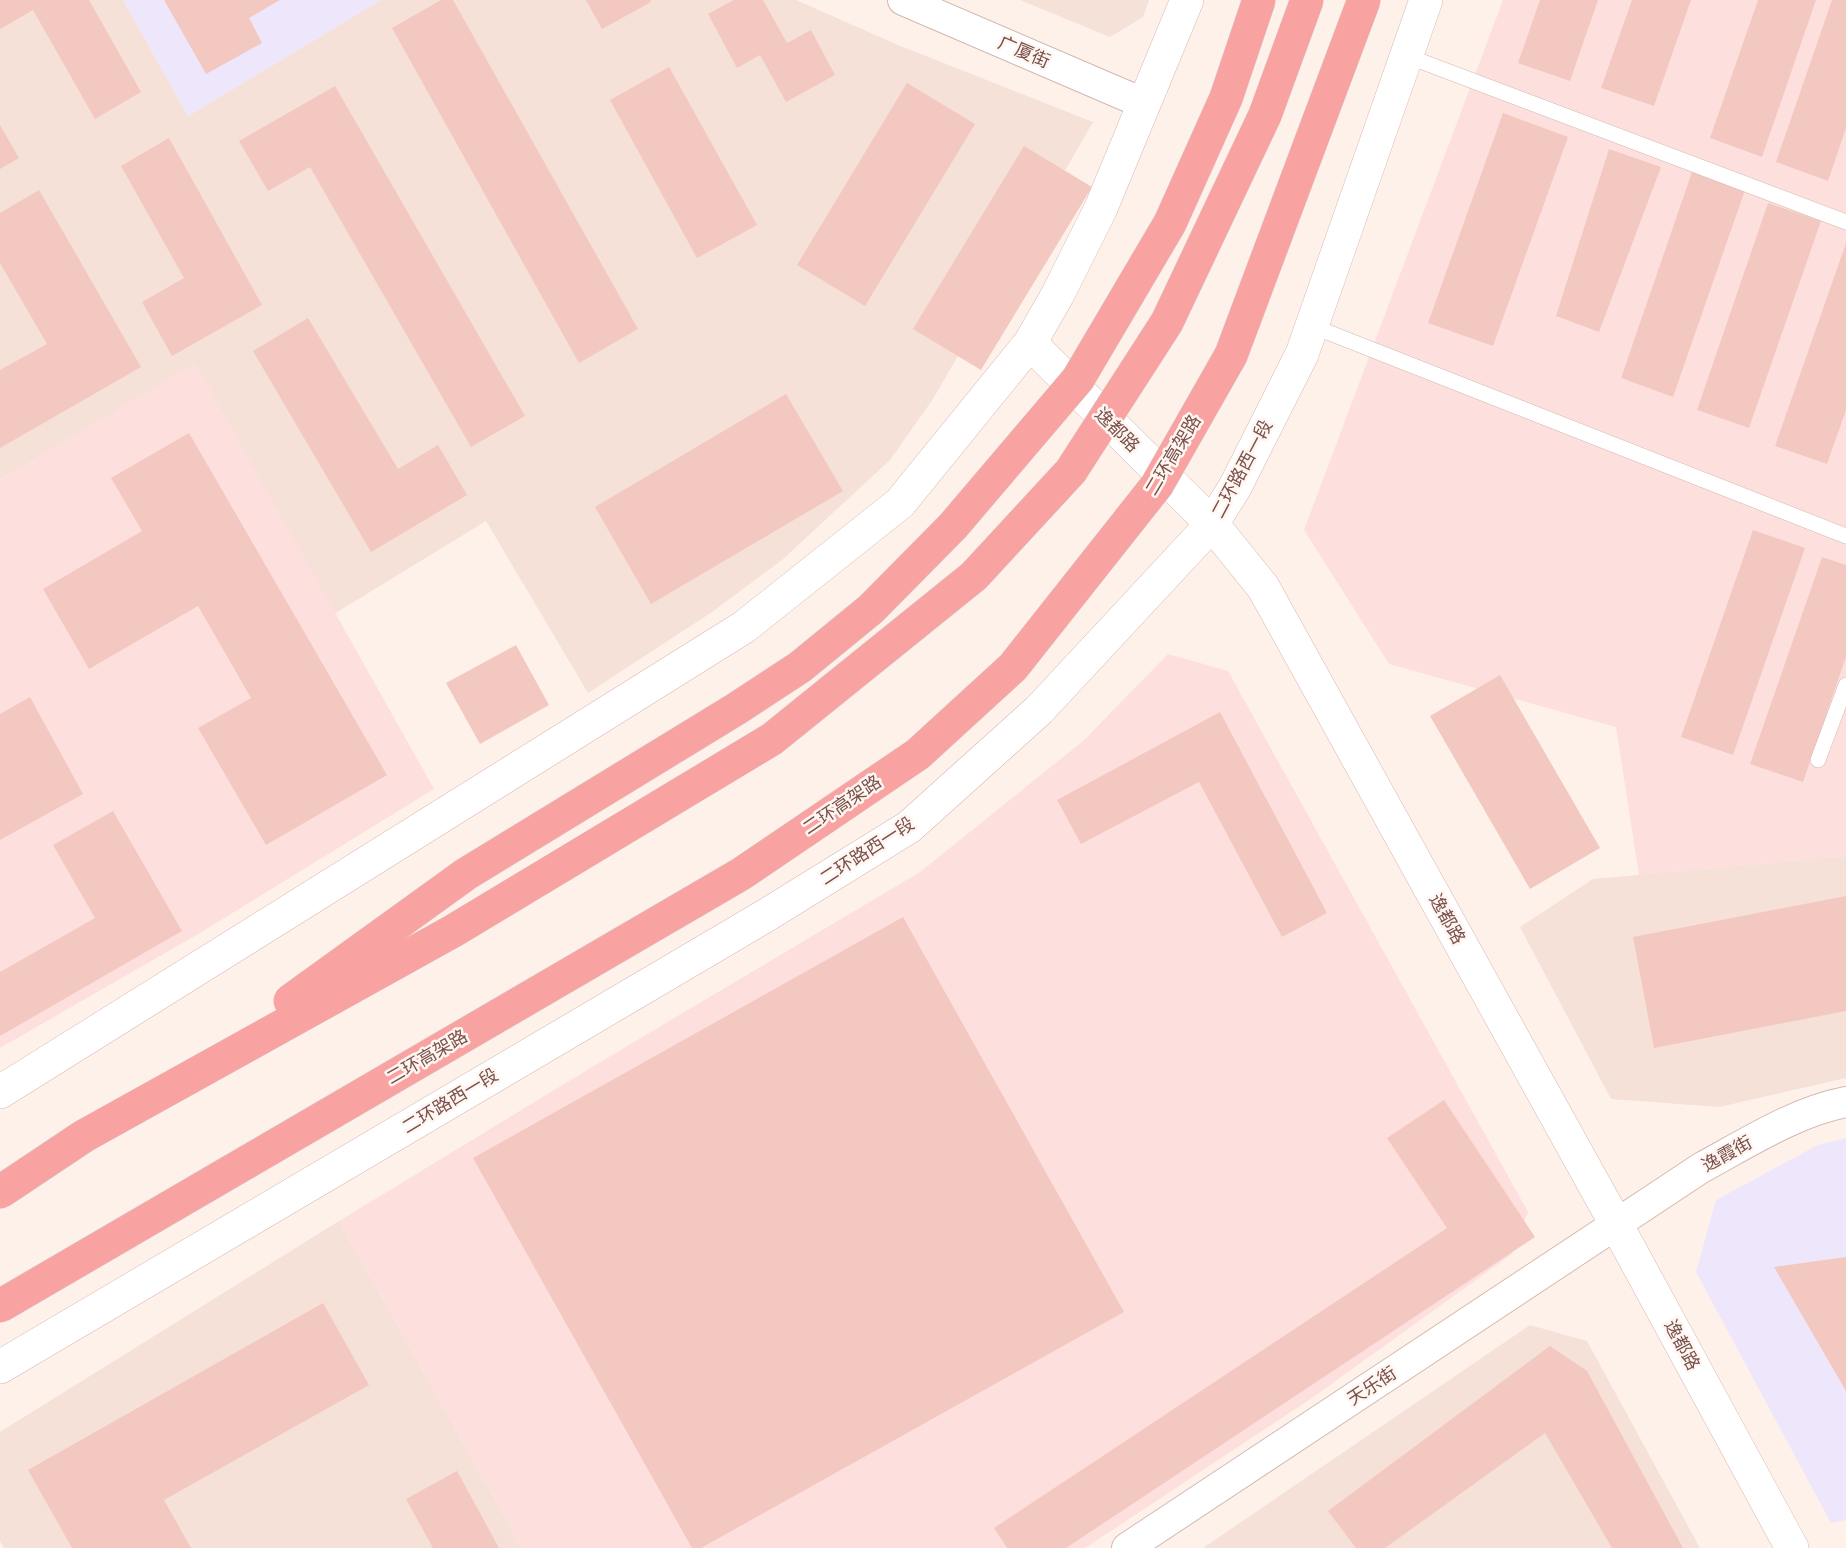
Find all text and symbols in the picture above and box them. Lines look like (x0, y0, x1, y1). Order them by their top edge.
street label: 广厦街 (995, 32, 1053, 72)
street label: 逸都路 (1090, 403, 1144, 457)
street label: 二环高架路 (1141, 411, 1205, 499)
street label: 二环路西一段 (1207, 416, 1277, 522)
street label: 二环高架路 (799, 771, 885, 839)
street label: 二环路西一段 (816, 813, 918, 889)
street label: 逸都路 (1424, 890, 1470, 948)
street label: 二环高架路 (383, 1025, 471, 1089)
street label: 二环路西一段 (398, 1064, 502, 1138)
street label: 逸霞街 (1698, 1131, 1756, 1177)
street label: 逸都路 (1660, 1316, 1704, 1374)
street label: 天乐街 (1343, 1362, 1401, 1410)

